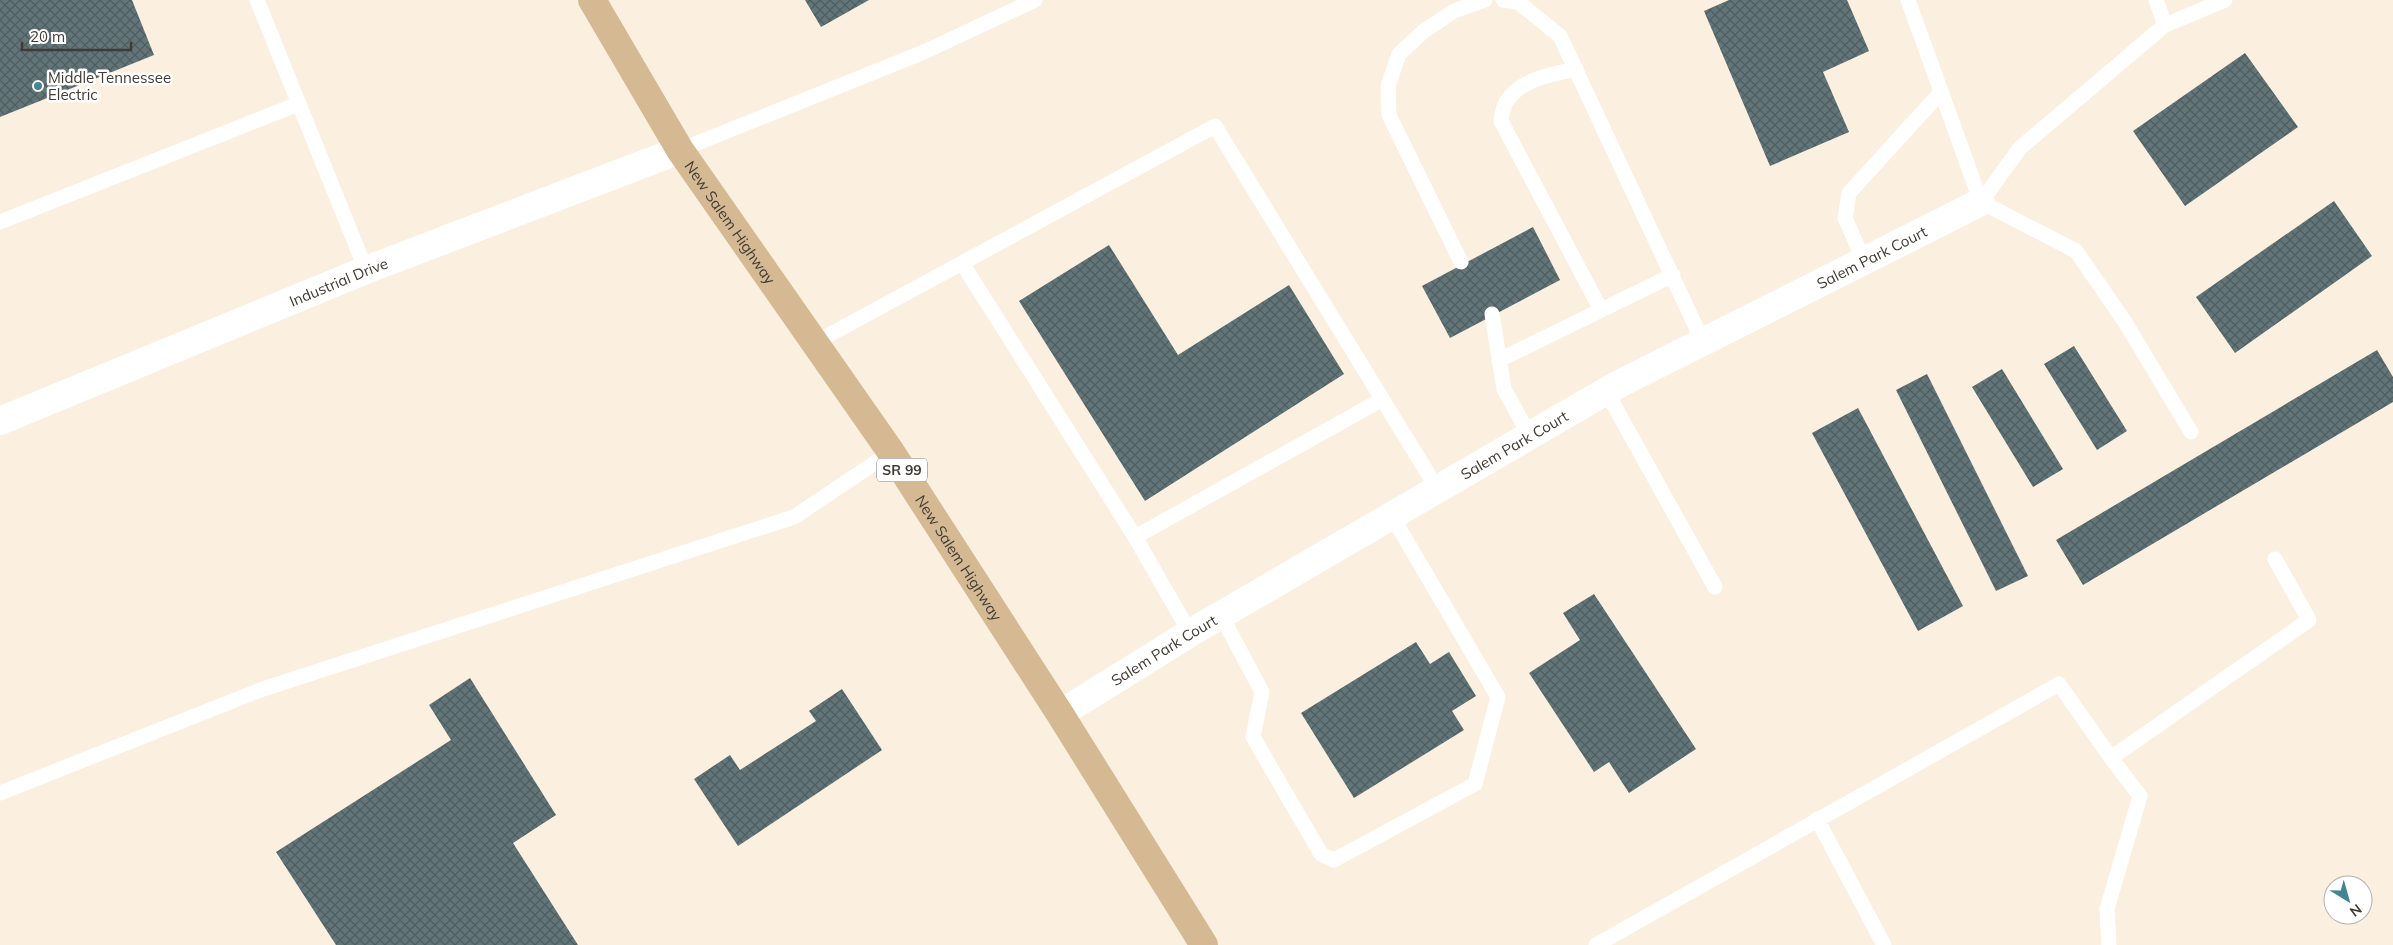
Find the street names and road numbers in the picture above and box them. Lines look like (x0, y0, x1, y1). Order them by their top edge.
street label: New Salem Highway (681, 157, 780, 288)
street label: Salem Park Court (1813, 221, 1930, 293)
street label: Industrial Drive (286, 253, 390, 310)
street label: Salem Park Court (1457, 406, 1571, 483)
road number: SR 99 (877, 458, 927, 482)
street label: New Salem Highway (912, 491, 1007, 624)
street label: Salem Park Court (1107, 610, 1220, 689)

